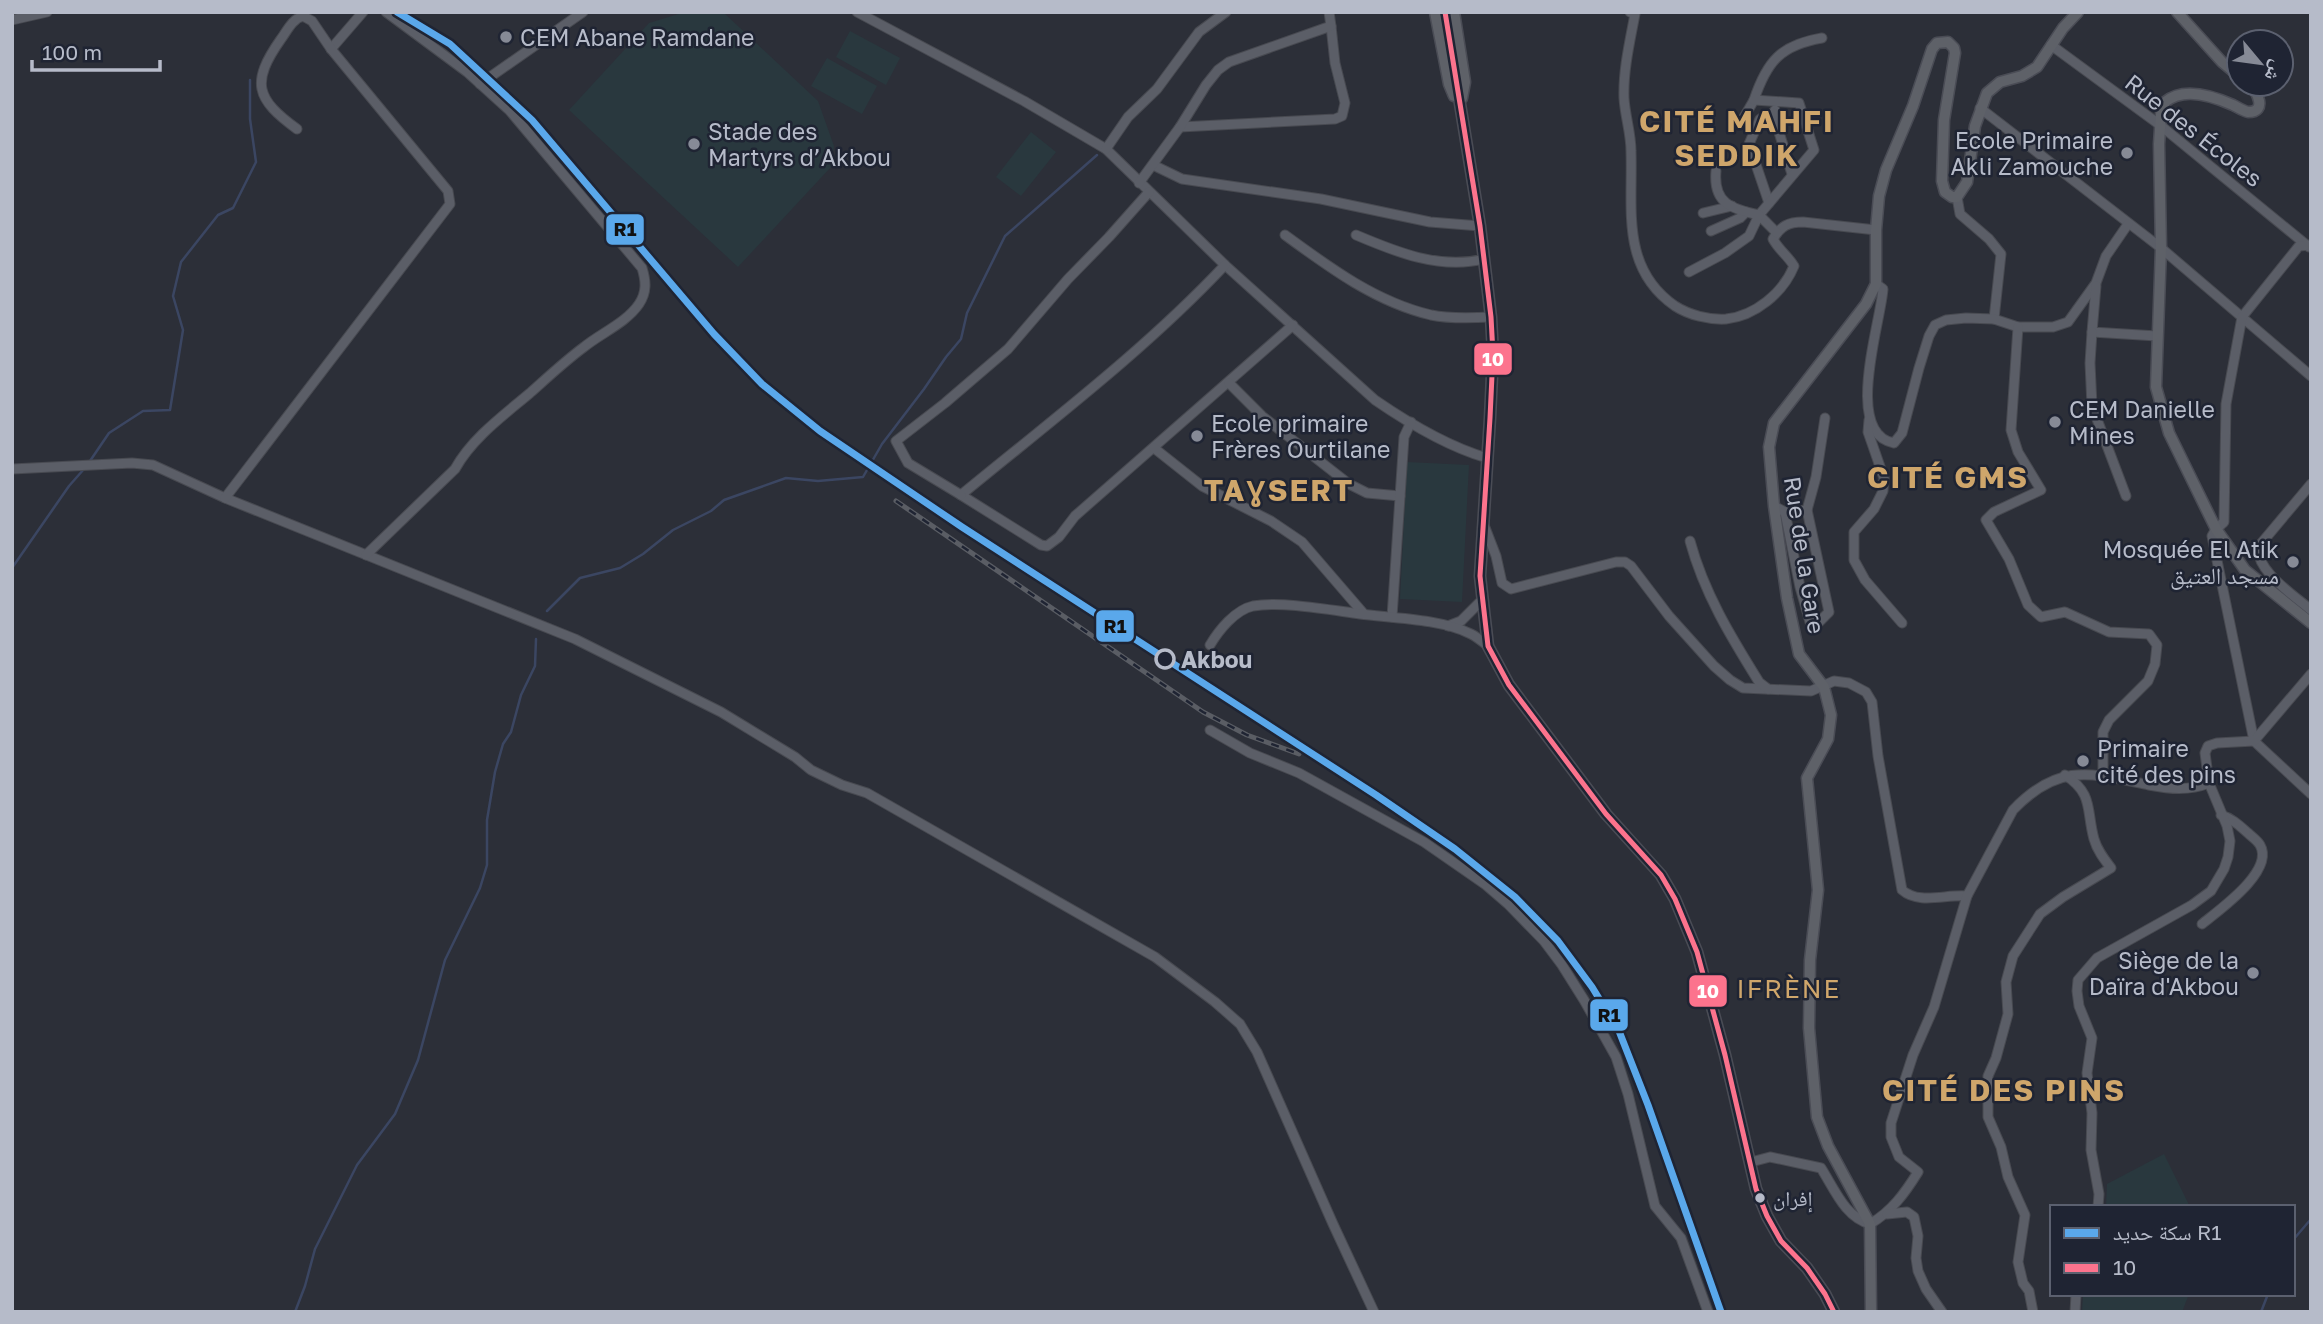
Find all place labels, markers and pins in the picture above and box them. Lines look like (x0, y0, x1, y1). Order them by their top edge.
place label: CEM Abane Ramdane (520, 23, 754, 51)
marker: CEM Abane Ramdane (498, 29, 514, 45)
place label: Stade des Martyrs d’Akbou (708, 117, 891, 171)
place label: Ecole Primaire Akli Zamouche (1950, 126, 2113, 180)
marker: Stade des Martyrs d’Akbou (686, 136, 702, 152)
marker: Ecole Primaire Akli Zamouche (2119, 145, 2135, 161)
place label: CEM Danielle Mines (2069, 395, 2215, 449)
place label: Ecole primaire Frères Ourtilane (1211, 409, 1390, 463)
marker: CEM Danielle Mines (2047, 414, 2063, 430)
marker: Ecole primaire Frères Ourtilane (1189, 428, 1205, 444)
place label: Mosquée El Atik مسجد العتيق (2103, 535, 2279, 590)
marker: Mosquée El Atik مسجد العتيق (2285, 554, 2301, 570)
place label: Akbou (1181, 645, 1252, 673)
marker: Akbou (1155, 649, 1175, 669)
place label: Primaire cité des pins (2097, 734, 2236, 788)
marker: Primaire cité des pins (2075, 753, 2091, 769)
place label: Siège de la Daïra d'Akbou (2089, 946, 2239, 1000)
marker: Siège de la Daïra d'Akbou (2245, 965, 2261, 981)
place label: إفران (1773, 1185, 1813, 1213)
marker: إفران (1753, 1191, 1767, 1205)

